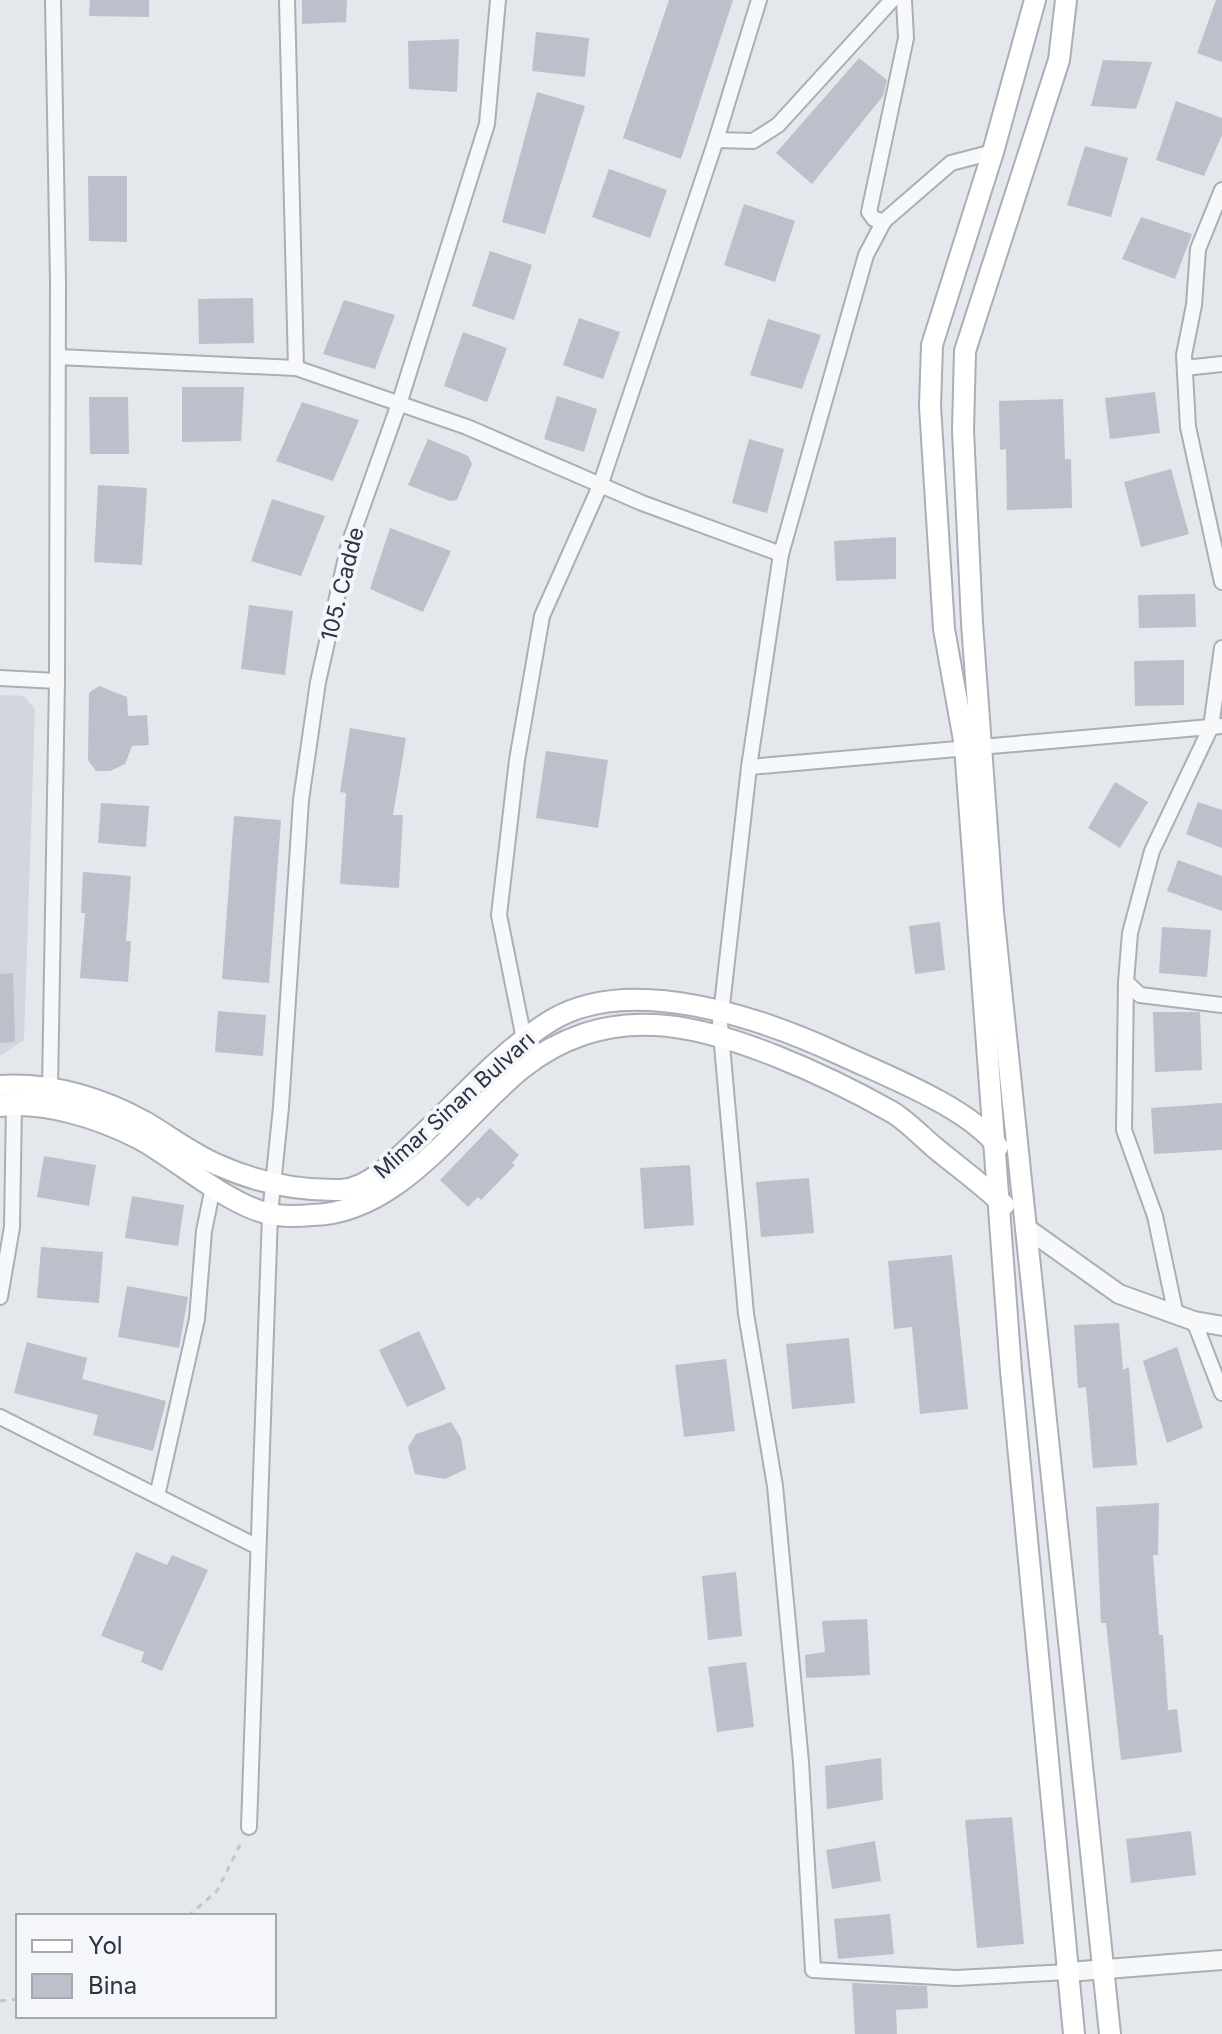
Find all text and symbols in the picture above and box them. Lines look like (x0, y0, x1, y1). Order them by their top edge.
street label: 105. Cadde (315, 524, 369, 644)
street label: Mimar Sinan Bulvarı (369, 1026, 539, 1184)
legend (16, 1914, 276, 2018)
text: Yol (88, 1931, 123, 1960)
text: Bina (88, 1971, 137, 2000)

